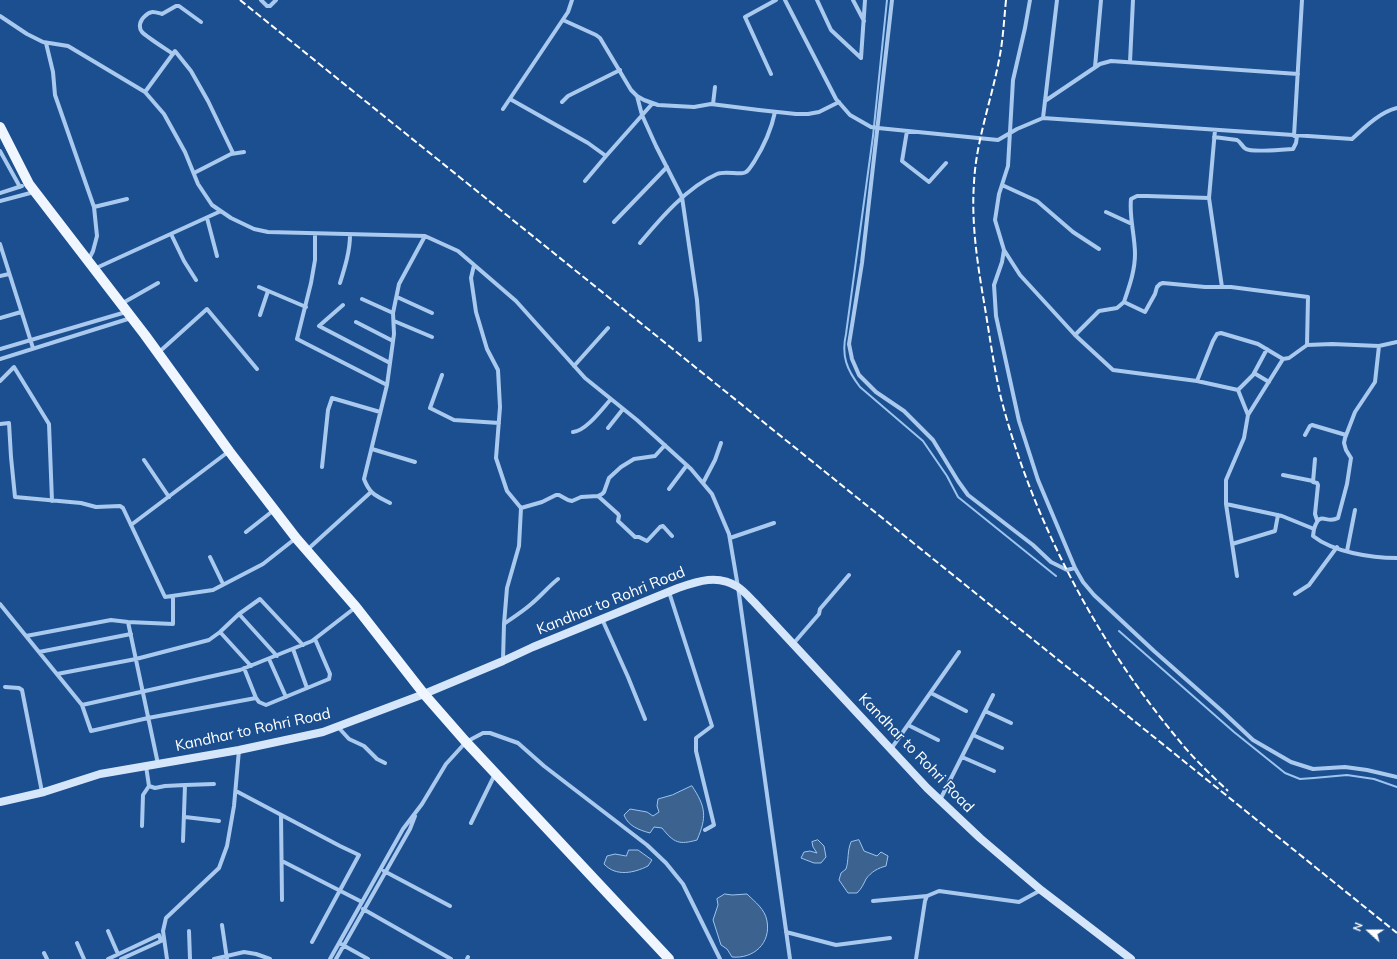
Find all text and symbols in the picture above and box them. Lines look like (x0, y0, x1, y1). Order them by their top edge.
street label: Kandhar to Rohri Road (534, 563, 688, 639)
street label: Kandhar to Rohri Road (855, 690, 977, 816)
street label: Kandhar to Rohri Road (174, 705, 332, 755)
north arrow (1349, 911, 1389, 951)
text: N (1350, 920, 1366, 933)

